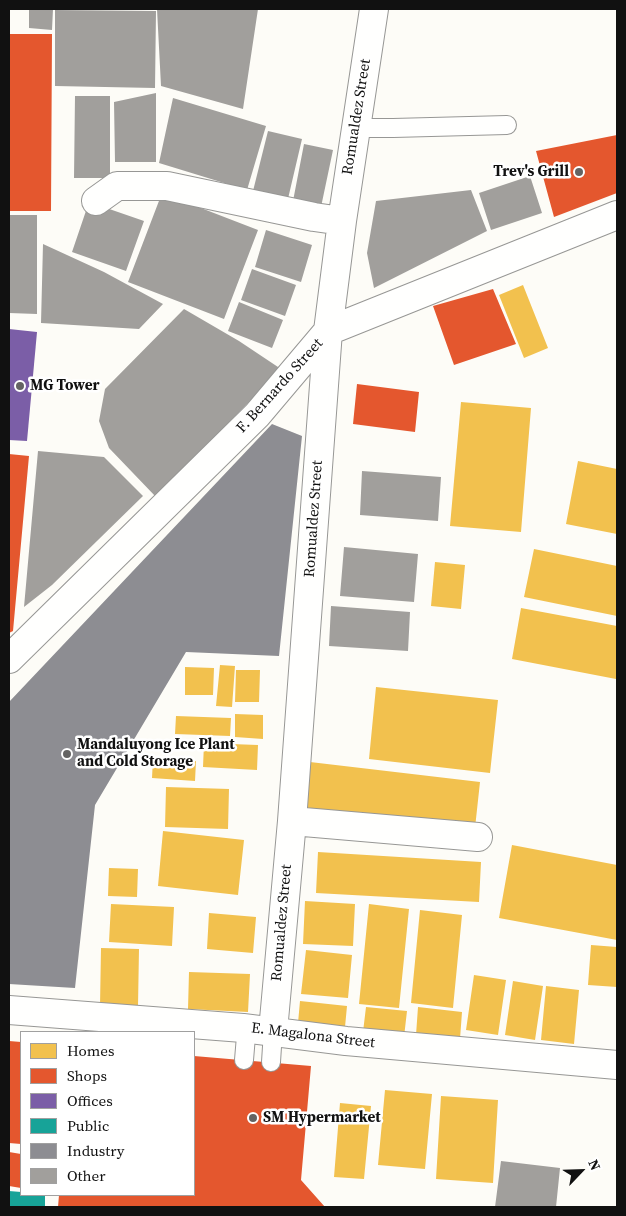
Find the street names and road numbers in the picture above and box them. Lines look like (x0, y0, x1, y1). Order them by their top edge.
street label: Romualdez Street (339, 58, 375, 176)
street label: F. Bernardo Street (233, 335, 327, 437)
street label: Romualdez Street (301, 460, 327, 578)
street label: Romualdez Street (268, 864, 296, 982)
street label: E. Magalona Street (250, 1019, 376, 1053)

